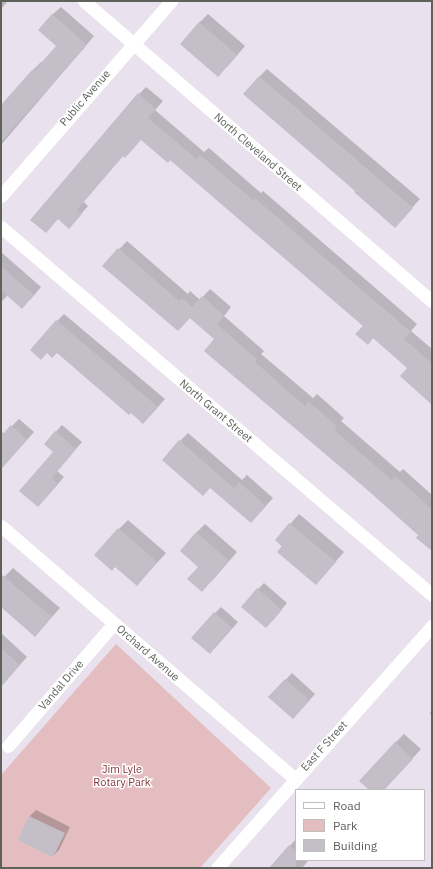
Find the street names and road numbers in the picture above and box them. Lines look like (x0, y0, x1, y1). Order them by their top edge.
street label: Public Avenue (57, 67, 113, 129)
street label: North Cleveland Street (211, 110, 305, 194)
street label: North Grant Street (177, 377, 255, 445)
street label: Orchard Avenue (114, 622, 182, 684)
street label: Vandal Drive (36, 657, 86, 713)
street label: East F Street (298, 718, 350, 774)

